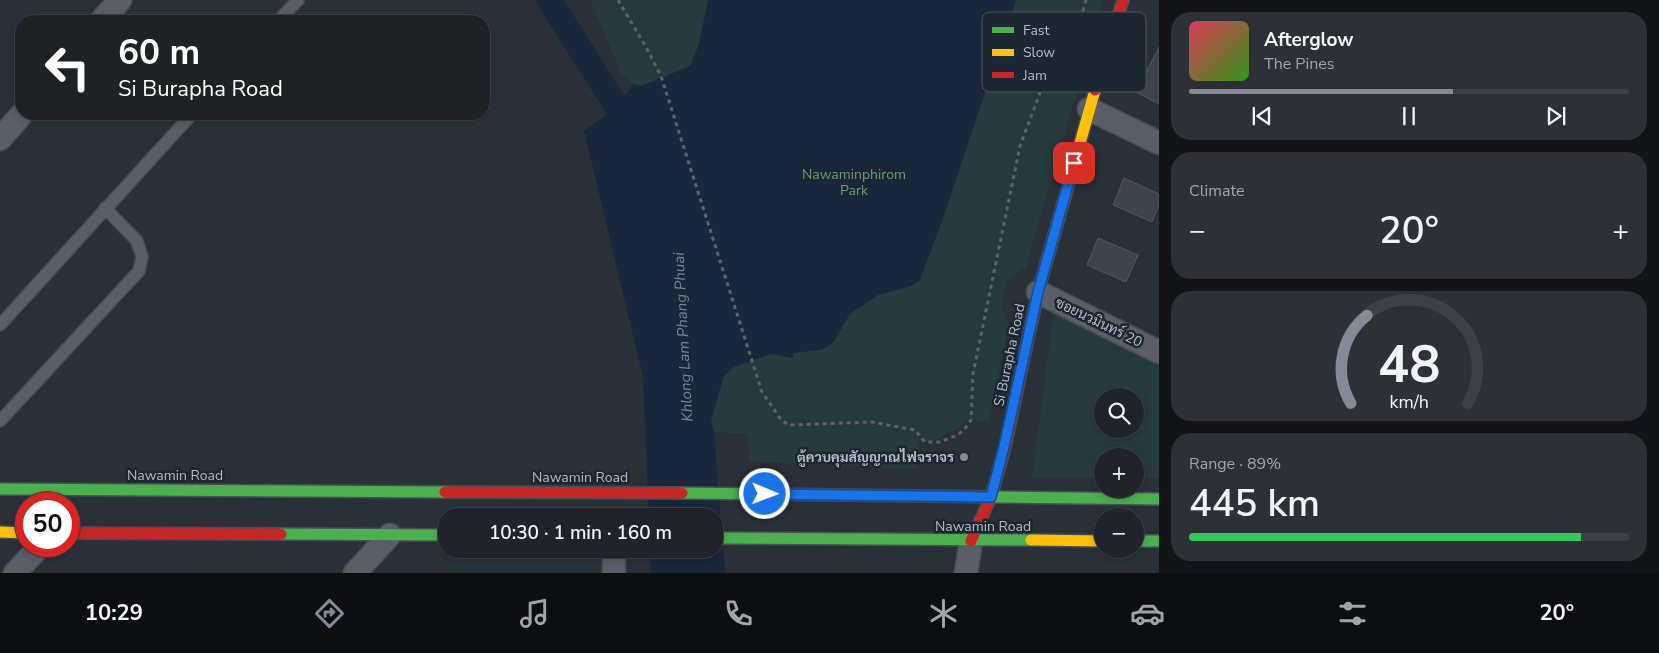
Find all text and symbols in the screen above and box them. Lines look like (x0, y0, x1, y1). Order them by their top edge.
legend (982, 12, 1146, 92)
text: Fast (1023, 21, 1049, 40)
text: Afterglow (1264, 27, 1354, 53)
text: 60 m (118, 29, 200, 76)
icon: left (35, 35, 100, 100)
text: Slow (1023, 43, 1055, 62)
text: The Pines (1264, 53, 1334, 75)
text: Jam (1022, 66, 1047, 85)
text: Si Burapha Road (118, 74, 283, 104)
icon: previous (1248, 102, 1276, 130)
icon: pause (1395, 102, 1423, 130)
icon: next (1542, 102, 1570, 130)
pin (1053, 142, 1095, 184)
icon: arrive (1060, 149, 1088, 177)
park label: Nawaminphirom Park (802, 165, 906, 200)
text: Climate (1189, 180, 1244, 202)
text: 20° (1379, 205, 1439, 256)
text: − (1189, 212, 1206, 250)
text: + (1612, 212, 1629, 250)
water label: Khlong Lam Phang Phuai (669, 251, 697, 422)
street label: ซอยนวมินทร์ 20 (1052, 293, 1146, 352)
street label: Si Burapha Road (989, 302, 1030, 408)
text: 48 (1378, 329, 1440, 400)
map controls (1094, 388, 1144, 558)
button: search (1094, 388, 1144, 438)
text: km/h (1389, 390, 1429, 414)
place label: ตู้ควบคุมสัญญาณไฟจราจร (797, 448, 954, 468)
button: + (1094, 448, 1144, 498)
marker: ตู้ควบคุมสัญญาณไฟจราจร (958, 451, 970, 463)
text: Range · 89% (1189, 453, 1281, 475)
street label: Nawamin Road (127, 466, 223, 485)
position arrow (738, 467, 790, 519)
street label: Nawamin Road (532, 468, 628, 487)
text: 445 km (1189, 478, 1320, 529)
speed limit sign: 50 (15, 492, 80, 557)
button: − (1094, 508, 1144, 558)
street label: Nawamin Road (935, 517, 1031, 536)
text: 10:30 · 1 min · 160 m (489, 520, 672, 546)
icon: directions (312, 596, 347, 631)
icon: music (517, 596, 552, 631)
icon: phone (721, 596, 756, 631)
icon: climate (926, 596, 961, 631)
icon: car (1130, 596, 1165, 631)
icon: filters (1335, 596, 1370, 631)
text: 10:29 (85, 598, 143, 628)
text: 20° (1539, 598, 1574, 628)

